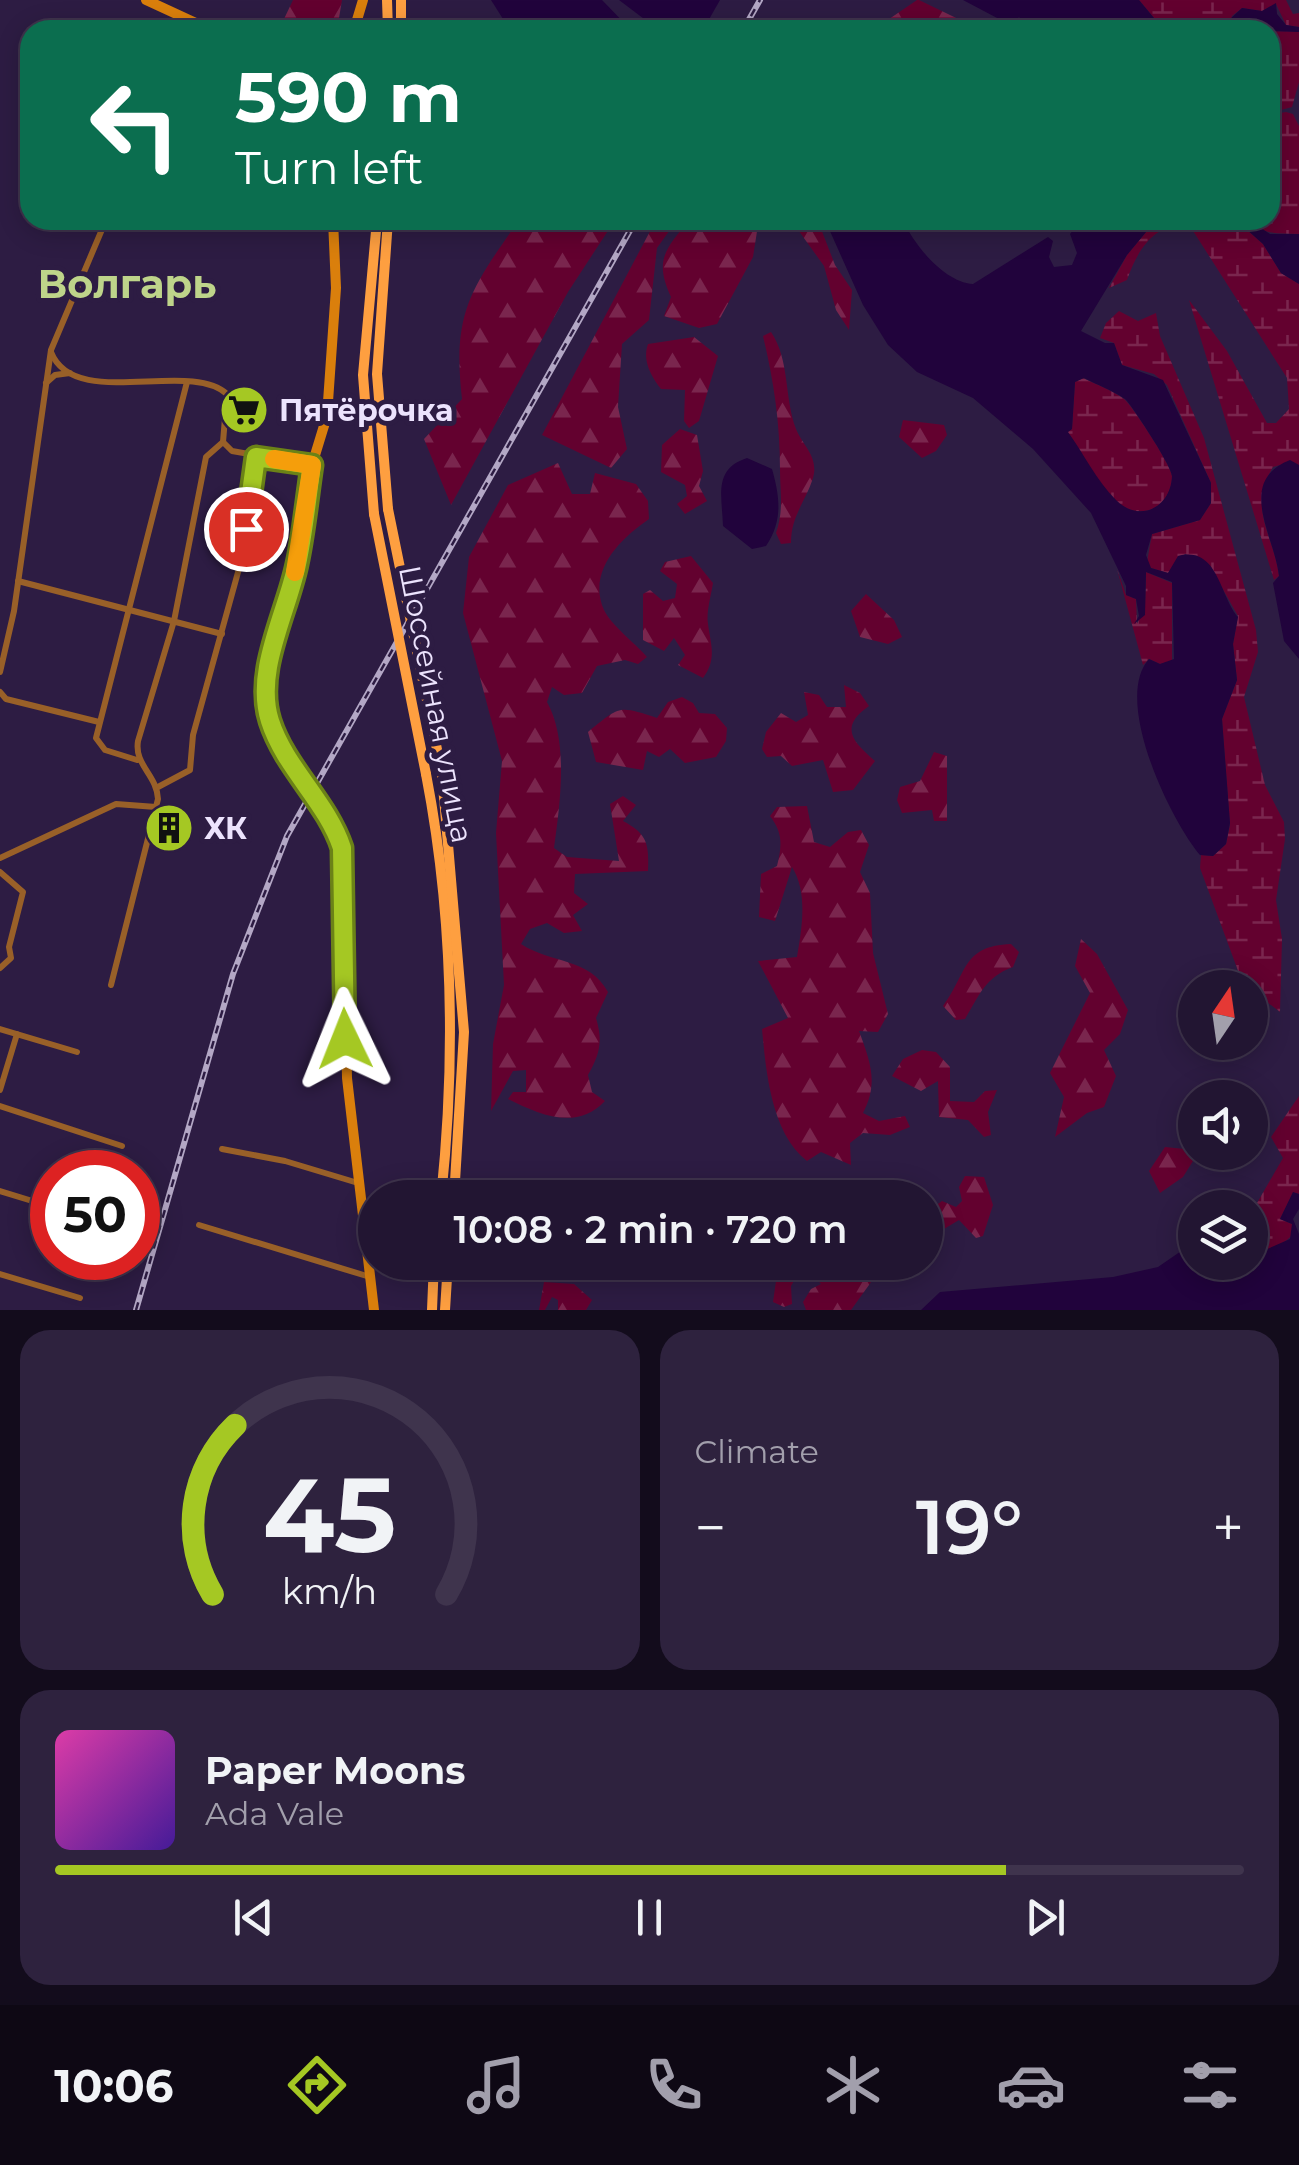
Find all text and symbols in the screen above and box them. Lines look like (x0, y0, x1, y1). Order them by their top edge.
text: 590 m (235, 54, 462, 140)
icon: left (70, 60, 200, 190)
text: Turn left (235, 140, 423, 195)
district label: Волгарь (38, 259, 216, 308)
supermarket icon: Пятёрочка (218, 384, 270, 436)
place label: Пятёрочка (279, 392, 453, 429)
pin (204, 487, 289, 572)
icon: arrive (219, 502, 274, 557)
street label: Шоссейная улица (391, 562, 481, 846)
building icon: ХК (143, 802, 195, 854)
place label: ХК (204, 810, 247, 847)
north arrow (1178, 970, 1268, 1060)
map controls (1178, 970, 1268, 1280)
position arrow (293, 987, 397, 1091)
button: sound (1178, 1080, 1268, 1170)
speed limit sign: 50 (30, 1150, 160, 1280)
button: layers (1178, 1190, 1268, 1280)
text: 10:08 · 2 min · 720 m (453, 1206, 848, 1253)
text: Climate (695, 1432, 819, 1471)
text: 45 (263, 1451, 397, 1578)
text: 19° (916, 1481, 1023, 1573)
text: − (695, 1494, 726, 1561)
text: + (1212, 1494, 1244, 1561)
text: km/h (282, 1569, 377, 1613)
text: Paper Moons (205, 1747, 466, 1794)
text: Ada Vale (205, 1794, 344, 1833)
icon: previous (226, 1890, 281, 1945)
icon: pause (622, 1890, 677, 1945)
icon: next (1018, 1890, 1073, 1945)
icon: directions (282, 2050, 352, 2120)
icon: music (461, 2050, 531, 2120)
icon: phone (639, 2050, 709, 2120)
icon: climate (818, 2050, 888, 2120)
icon: car (996, 2050, 1066, 2120)
icon: filters (1175, 2050, 1245, 2120)
text: 10:06 (54, 2058, 173, 2113)

